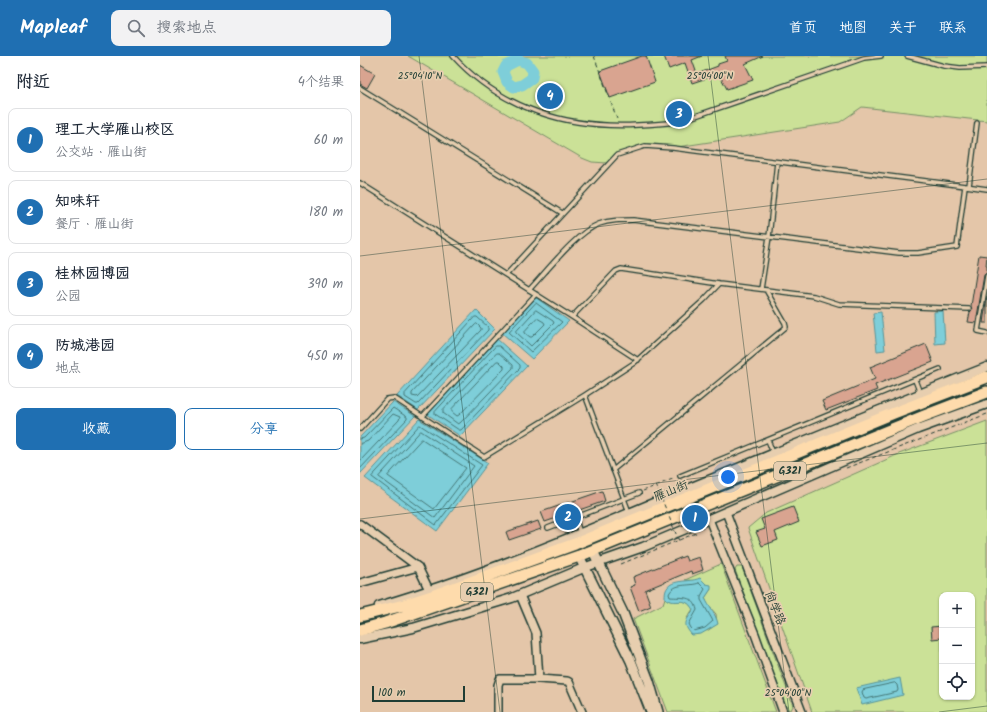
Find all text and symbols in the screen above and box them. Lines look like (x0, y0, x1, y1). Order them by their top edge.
search box (111, 10, 391, 46)
text: Mapleaf (20, 13, 87, 43)
text: 搜索地点 (157, 16, 217, 40)
icon: search (125, 17, 147, 39)
text: 首页 (789, 17, 817, 39)
text: 地图 (839, 17, 867, 39)
text: 关于 (889, 17, 917, 39)
text: 联系 (939, 17, 967, 39)
text: 25°04'10"N (398, 68, 443, 84)
text: 25°04'00"N (687, 68, 734, 84)
text: 附近 (16, 69, 50, 96)
text: 4个结果 (298, 72, 344, 93)
pin: 4 (537, 81, 563, 111)
pin: 3 (666, 99, 692, 129)
text: 理工大学雁山校区 (55, 118, 175, 142)
text: 1 (28, 130, 32, 151)
text: 60 m (314, 130, 343, 151)
text: 公交站 · 雁山街 (55, 142, 147, 163)
text: 知味轩 (55, 190, 100, 214)
text: 2 (26, 202, 34, 223)
text: 180 m (309, 202, 343, 223)
text: 餐厅 · 雁山街 (55, 214, 134, 235)
text: 桂林园博园 (55, 262, 130, 286)
text: 3 (26, 274, 34, 295)
text: 390 m (307, 274, 343, 295)
text: 公园 (55, 286, 81, 307)
text: 防城港园 (55, 334, 115, 358)
text: 4 (26, 346, 34, 367)
text: 450 m (307, 346, 343, 367)
text: 地点 (55, 358, 81, 379)
button: 收藏 (16, 408, 176, 450)
button: 分享 (184, 408, 344, 450)
road number: G321 (774, 462, 806, 480)
your location (718, 467, 738, 487)
street label: 雁山街 (651, 475, 691, 507)
pin: 2 (555, 502, 581, 532)
pin: 1 (682, 503, 708, 533)
road number: G321 (461, 583, 493, 601)
street label: 尚学路 (760, 588, 790, 628)
map controls (939, 592, 975, 700)
button: + (939, 592, 975, 628)
button: − (939, 628, 975, 664)
button: locate (939, 664, 975, 700)
scale bar (372, 684, 465, 703)
text: 100 m (378, 684, 406, 702)
text: 25°04'00"N (765, 685, 812, 701)

